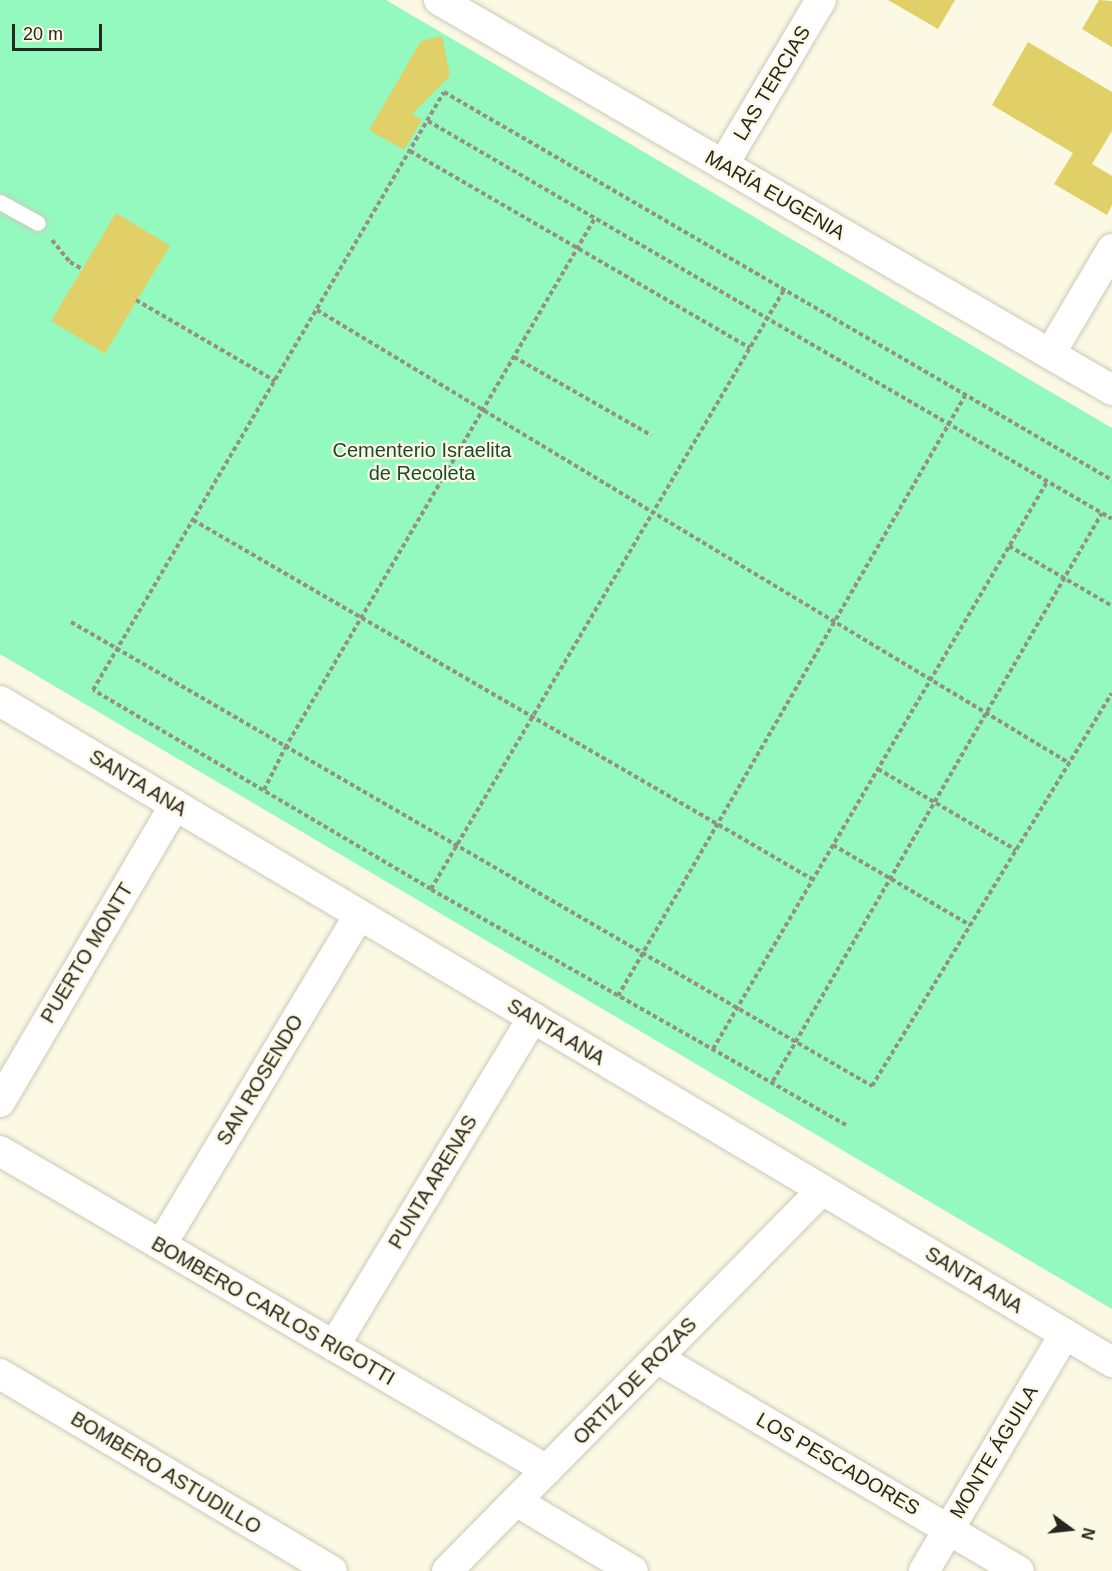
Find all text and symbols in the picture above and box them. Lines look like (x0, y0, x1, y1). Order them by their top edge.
scale bar (15, 12, 105, 50)
street label: LAS TERCIAS (728, 21, 816, 145)
text: 20 m (23, 24, 63, 44)
street label: MARÍA EUGENIA (700, 145, 850, 245)
park label: Cementerio Israelita de Recoleta (333, 438, 511, 485)
street label: SANTA ANA (84, 744, 192, 822)
street label: PUERTO MONTT (36, 879, 138, 1027)
street label: SANTA ANA (502, 993, 610, 1071)
street label: SAN ROSENDO (212, 1010, 308, 1150)
street label: PUNTA ARENAS (383, 1110, 483, 1254)
street label: BOMBERO CARLOS RIGOTTI (147, 1231, 399, 1391)
street label: SANTA ANA (920, 1241, 1028, 1319)
street label: ORTIZ DE ROZAS (568, 1312, 702, 1450)
street label: MONTE ÁGUILA (945, 1381, 1043, 1523)
street label: BOMBERO ASTUDILLO (66, 1406, 266, 1540)
street label: LOS PESCADORES (752, 1407, 924, 1521)
north arrow (1040, 1499, 1100, 1559)
text: N (1078, 1526, 1098, 1542)

